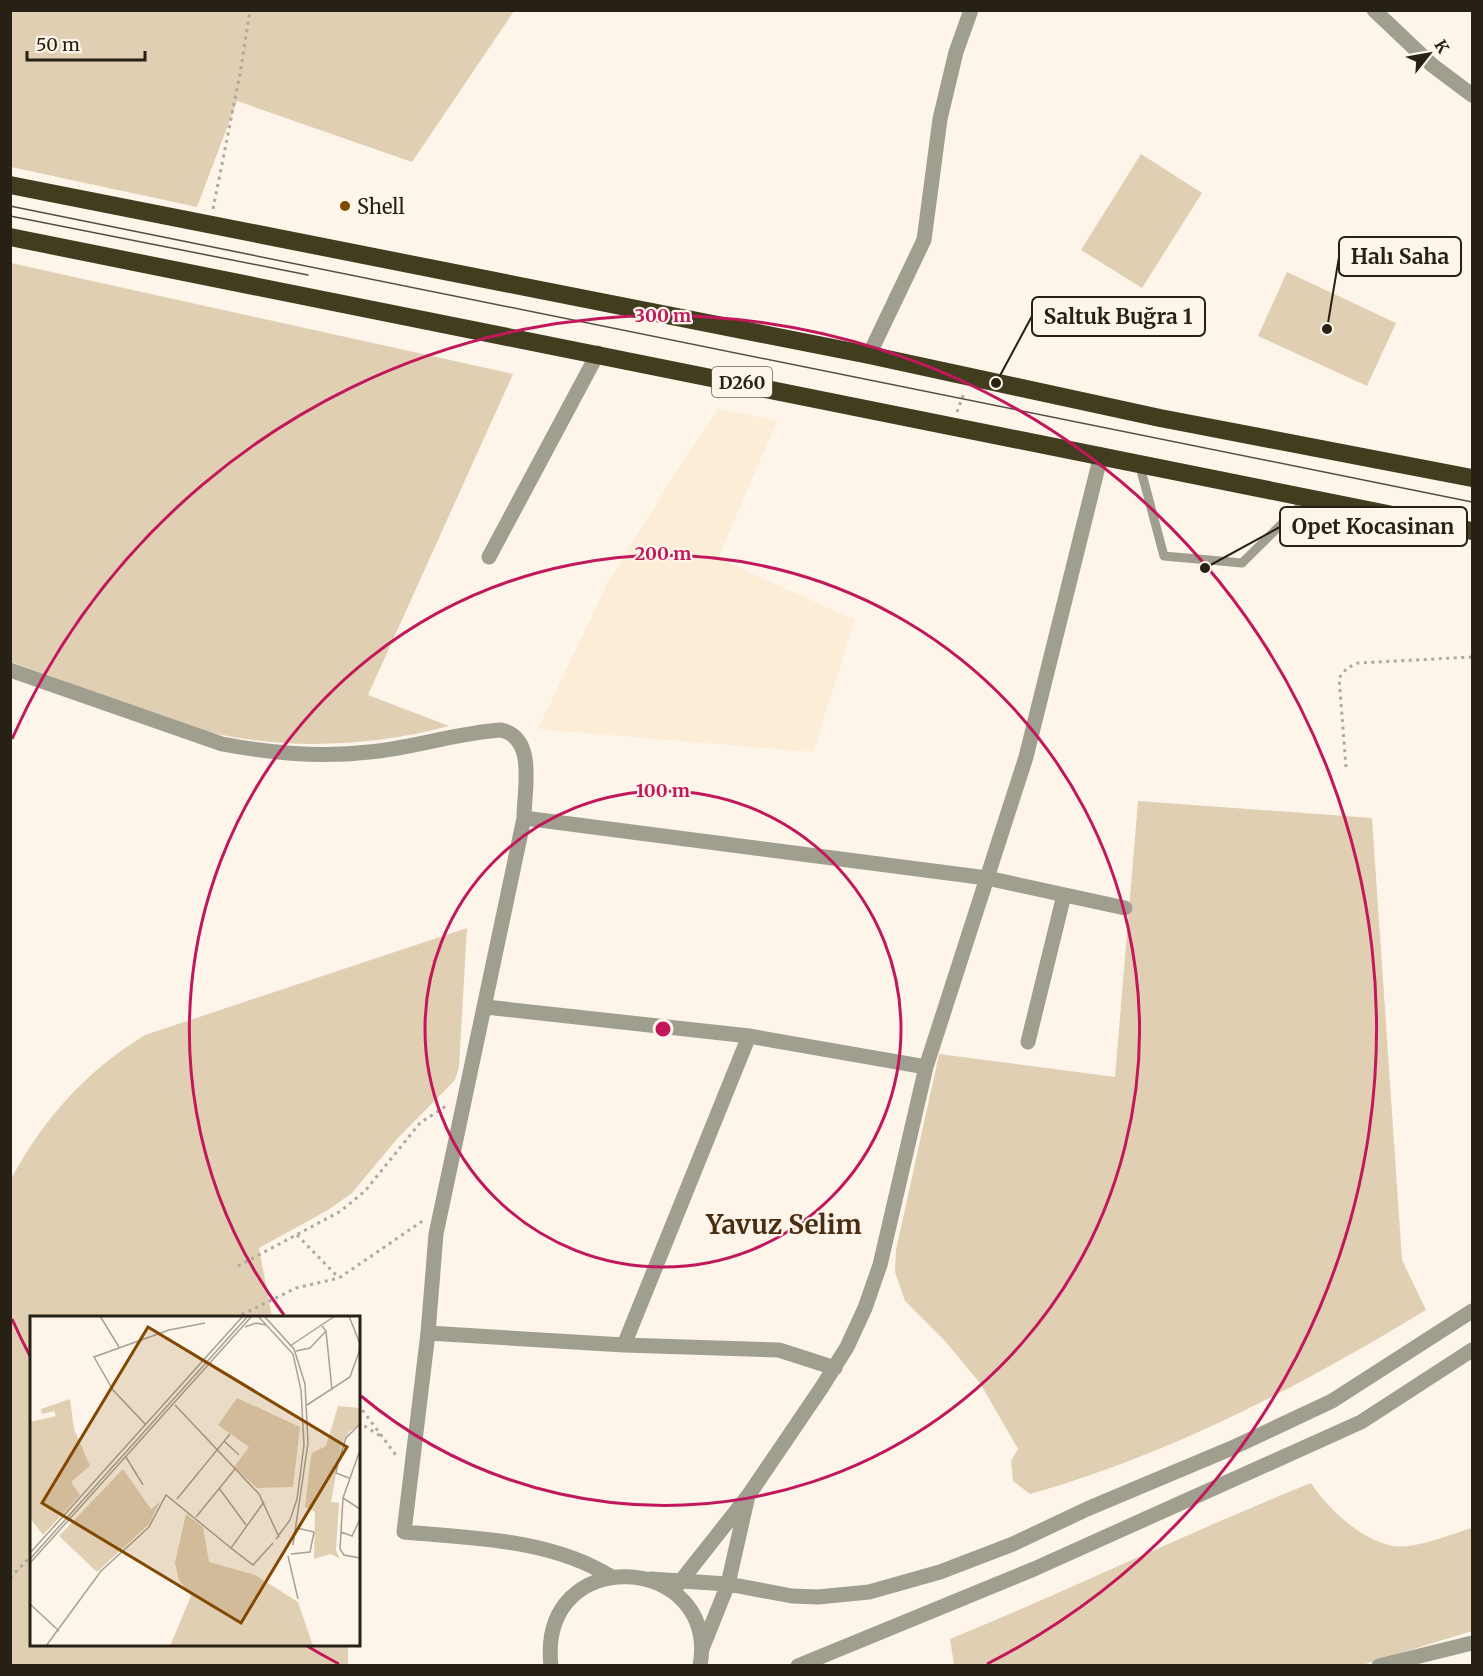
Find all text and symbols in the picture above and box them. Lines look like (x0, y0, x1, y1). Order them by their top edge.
scale bar (27, 24, 146, 62)
north arrow (1399, 24, 1459, 84)
text: 50 m (36, 33, 80, 56)
text: K (1430, 36, 1454, 57)
place label: Shell (357, 194, 405, 219)
marker: Shell (338, 199, 352, 213)
callout: Halı Saha (1339, 237, 1461, 276)
text: Halı Saha (1351, 243, 1449, 270)
callout: Saltuk Buğra 1 (1032, 297, 1205, 336)
text: Saltuk Buğra 1 (1044, 303, 1193, 330)
text: 300 m (635, 304, 691, 327)
road number: D260 (712, 367, 772, 397)
callout: Opet Kocasinan (1280, 507, 1467, 546)
text: Opet Kocasinan (1292, 513, 1454, 540)
text: 200 m (635, 542, 691, 565)
text: 100 m (636, 779, 690, 802)
centre of rings (653, 1019, 673, 1039)
district label: Yavuz Selim (705, 1208, 862, 1241)
inset map (30, 1316, 360, 1646)

